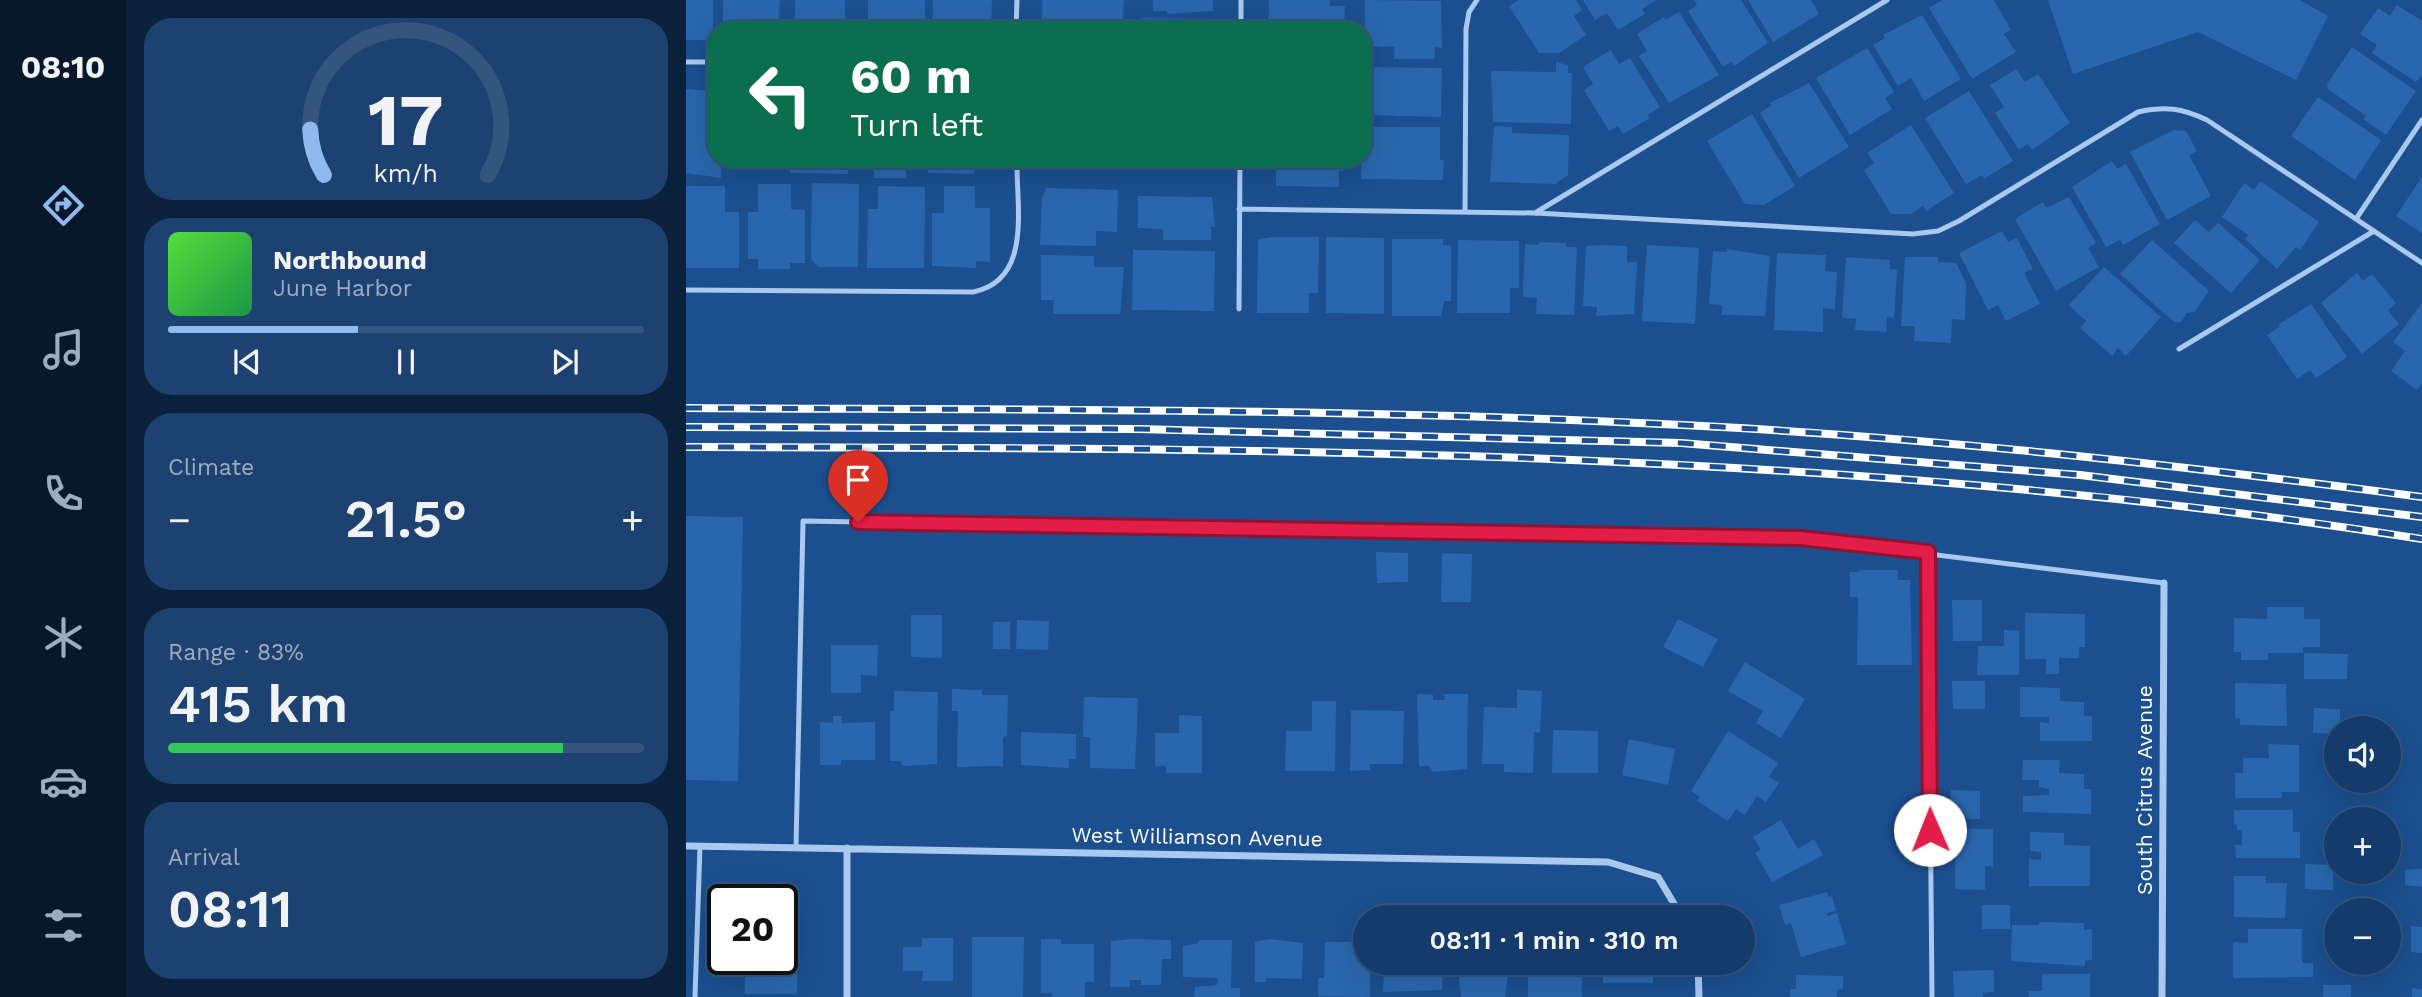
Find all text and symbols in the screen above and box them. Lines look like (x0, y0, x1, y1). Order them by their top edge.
text: 60 m (850, 47, 972, 105)
text: 08:10 (21, 48, 105, 86)
icon: left (735, 49, 826, 140)
text: 17 (368, 77, 444, 163)
text: Turn left (850, 106, 983, 144)
text: km/h (374, 159, 438, 188)
icon: directions (39, 181, 88, 230)
text: Northbound (273, 245, 427, 275)
text: June Harbor (273, 275, 412, 302)
icon: music (39, 325, 88, 374)
icon: previous (228, 343, 266, 381)
icon: pause (387, 343, 425, 381)
icon: next (546, 343, 584, 381)
pin (828, 450, 888, 522)
text: Climate (168, 454, 254, 481)
icon: arrive (839, 461, 877, 499)
icon: phone (39, 469, 88, 518)
text: 21.5° (345, 489, 467, 550)
text: − (168, 498, 191, 542)
text: + (621, 498, 644, 542)
icon: climate (39, 613, 88, 662)
text: Range · 83% (168, 639, 304, 666)
text: 415 km (168, 674, 348, 735)
street label: South Citrus Avenue (2132, 685, 2157, 895)
map controls (2324, 716, 2401, 975)
button: sound (2324, 716, 2401, 793)
icon: car (39, 757, 88, 806)
position arrow (1893, 793, 1967, 867)
button: + (2324, 807, 2401, 884)
street label: West Williamson Avenue (1071, 822, 1323, 851)
text: Arrival (168, 844, 240, 871)
text: 08:11 (168, 879, 292, 940)
speed limit sign: 20 (707, 884, 798, 975)
button: − (2324, 898, 2401, 975)
icon: filters (39, 901, 88, 950)
text: 08:11 · 1 min · 310 m (1430, 925, 1678, 955)

